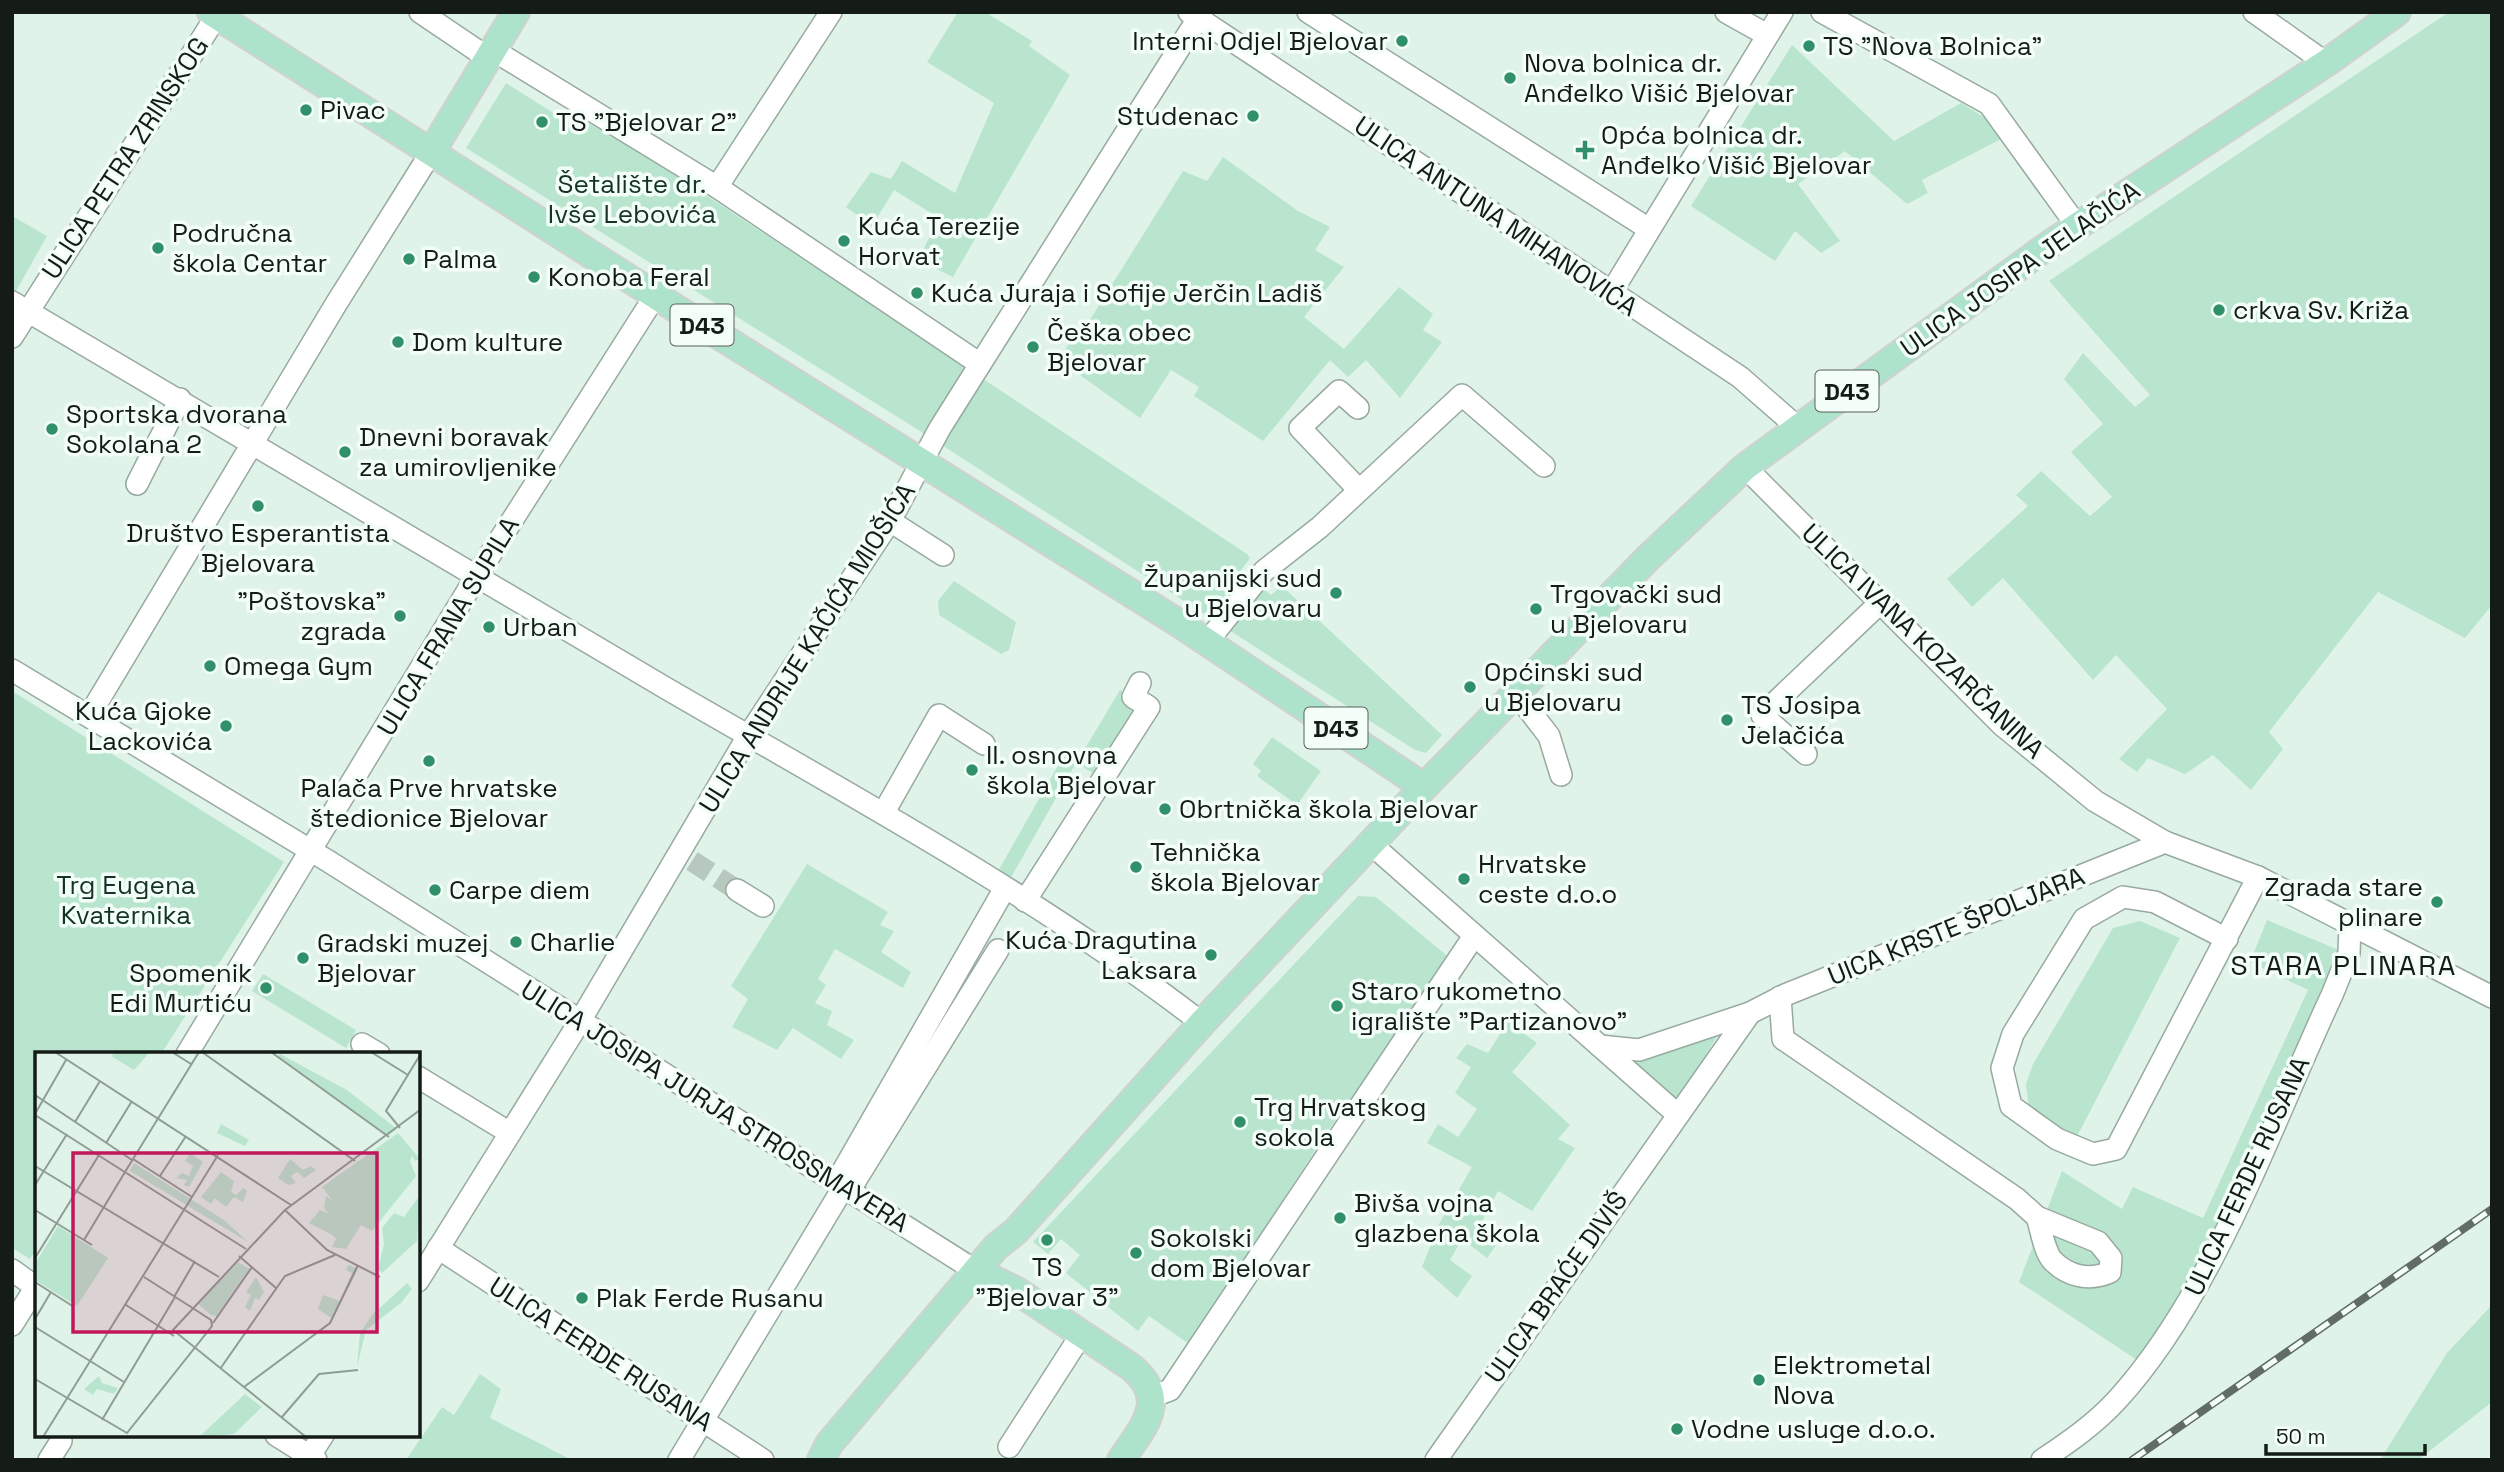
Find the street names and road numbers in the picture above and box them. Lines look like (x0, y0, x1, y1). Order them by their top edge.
street label: ULICA PETRA ZRINSKOG (34, 30, 216, 286)
street label: ULICA ANTUNA MIHANOVIĆA (1348, 108, 1644, 324)
street label: ULICA JOSIPA JELAČIĆA (1894, 173, 2146, 365)
road number: D43 (670, 304, 734, 346)
road number: D43 (1815, 370, 1878, 412)
street label: ULICA ANDRIJE KAČIĆA MIOŠIĆA (691, 477, 923, 819)
street label: ULICA FRANA SUPILA (369, 510, 527, 742)
street label: ULICA IVANA KOZARČANINA (1794, 516, 2052, 766)
road number: D43 (1304, 708, 1368, 748)
street label: UICA KRSTE ŠPOLJARA (1823, 859, 2089, 993)
street label: ULICA JOSIPA JURJA STROSSMAYERA (515, 972, 915, 1240)
street label: ULICA FERDE RUSANA (2177, 1051, 2317, 1301)
street label: ULICA BRAĆE DIVIŠ (1477, 1184, 1635, 1390)
street label: ULICA FERDE RUSANA (483, 1269, 719, 1439)

